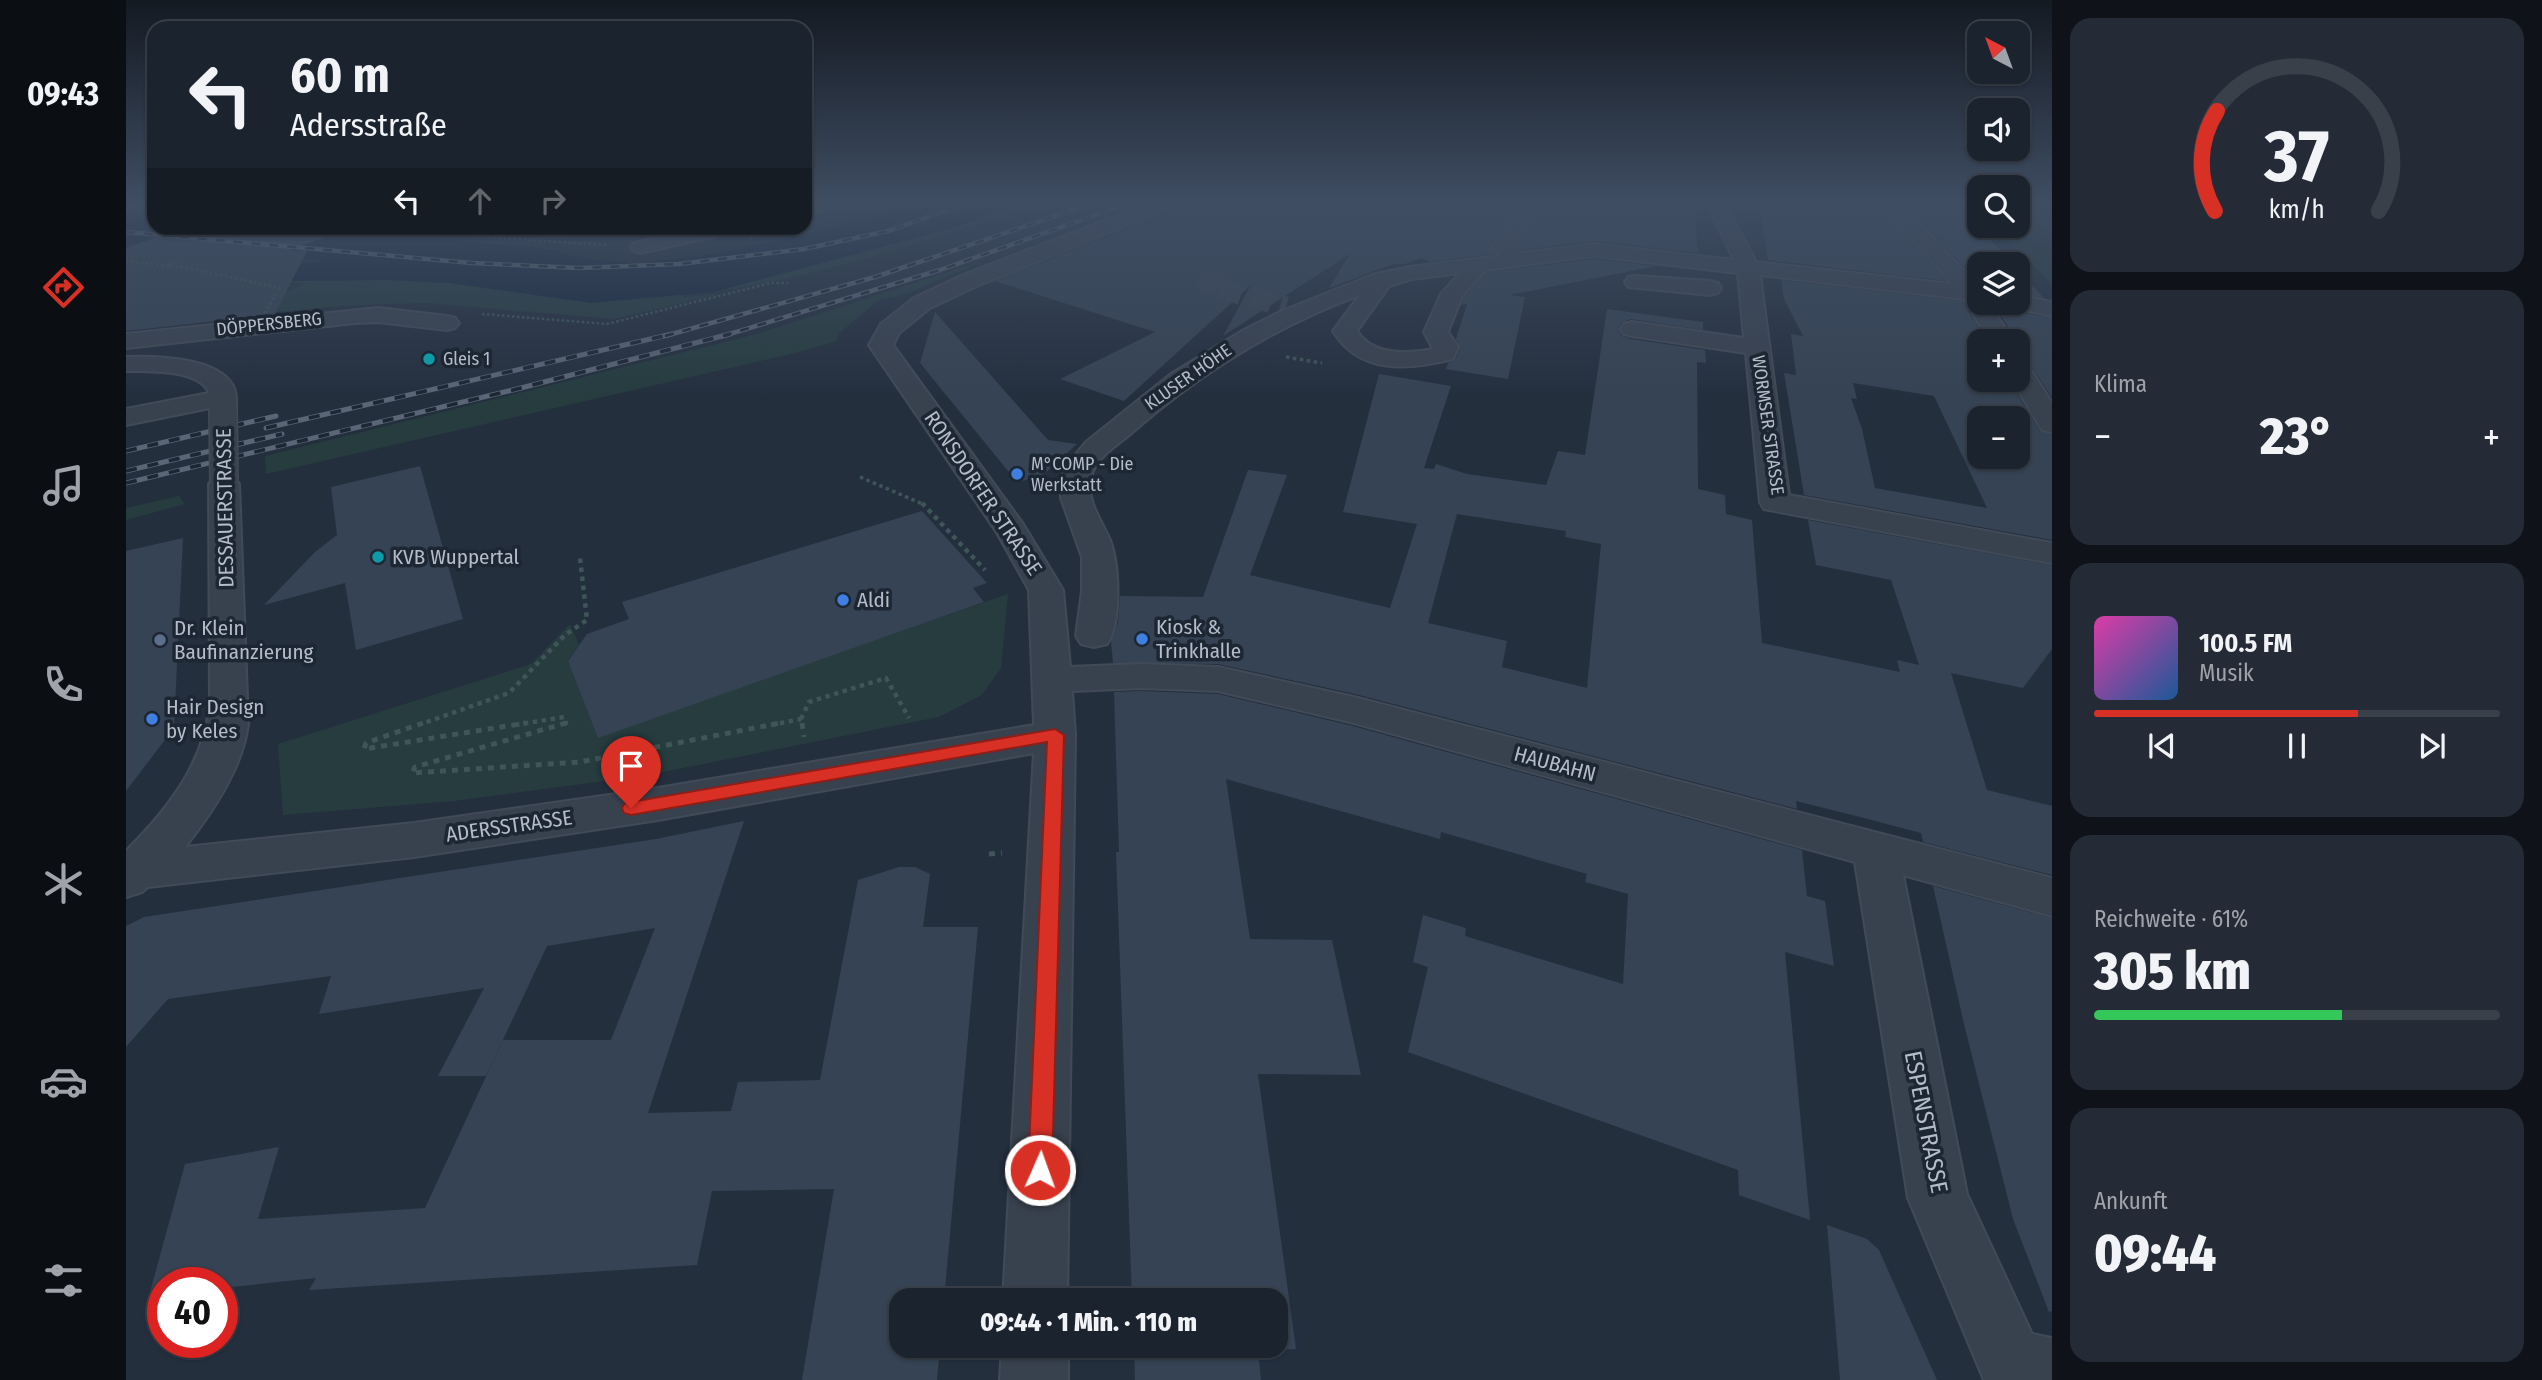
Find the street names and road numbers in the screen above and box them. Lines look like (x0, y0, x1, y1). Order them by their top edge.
street label: DÖPPERSBERG (215, 308, 323, 340)
street label: KLUSER HÖHE (1141, 339, 1235, 415)
street label: WORMSER STRASSE (1747, 354, 1789, 496)
street label: RONSDORFER STRASSE (918, 406, 1048, 580)
street label: DESSAUERSTRASSE (211, 428, 239, 588)
street label: HAUBAHN (1511, 741, 1599, 787)
street label: ADERSSTRASSE (444, 804, 574, 848)
street label: ESPENSTRASSE (1898, 1049, 1954, 1195)

